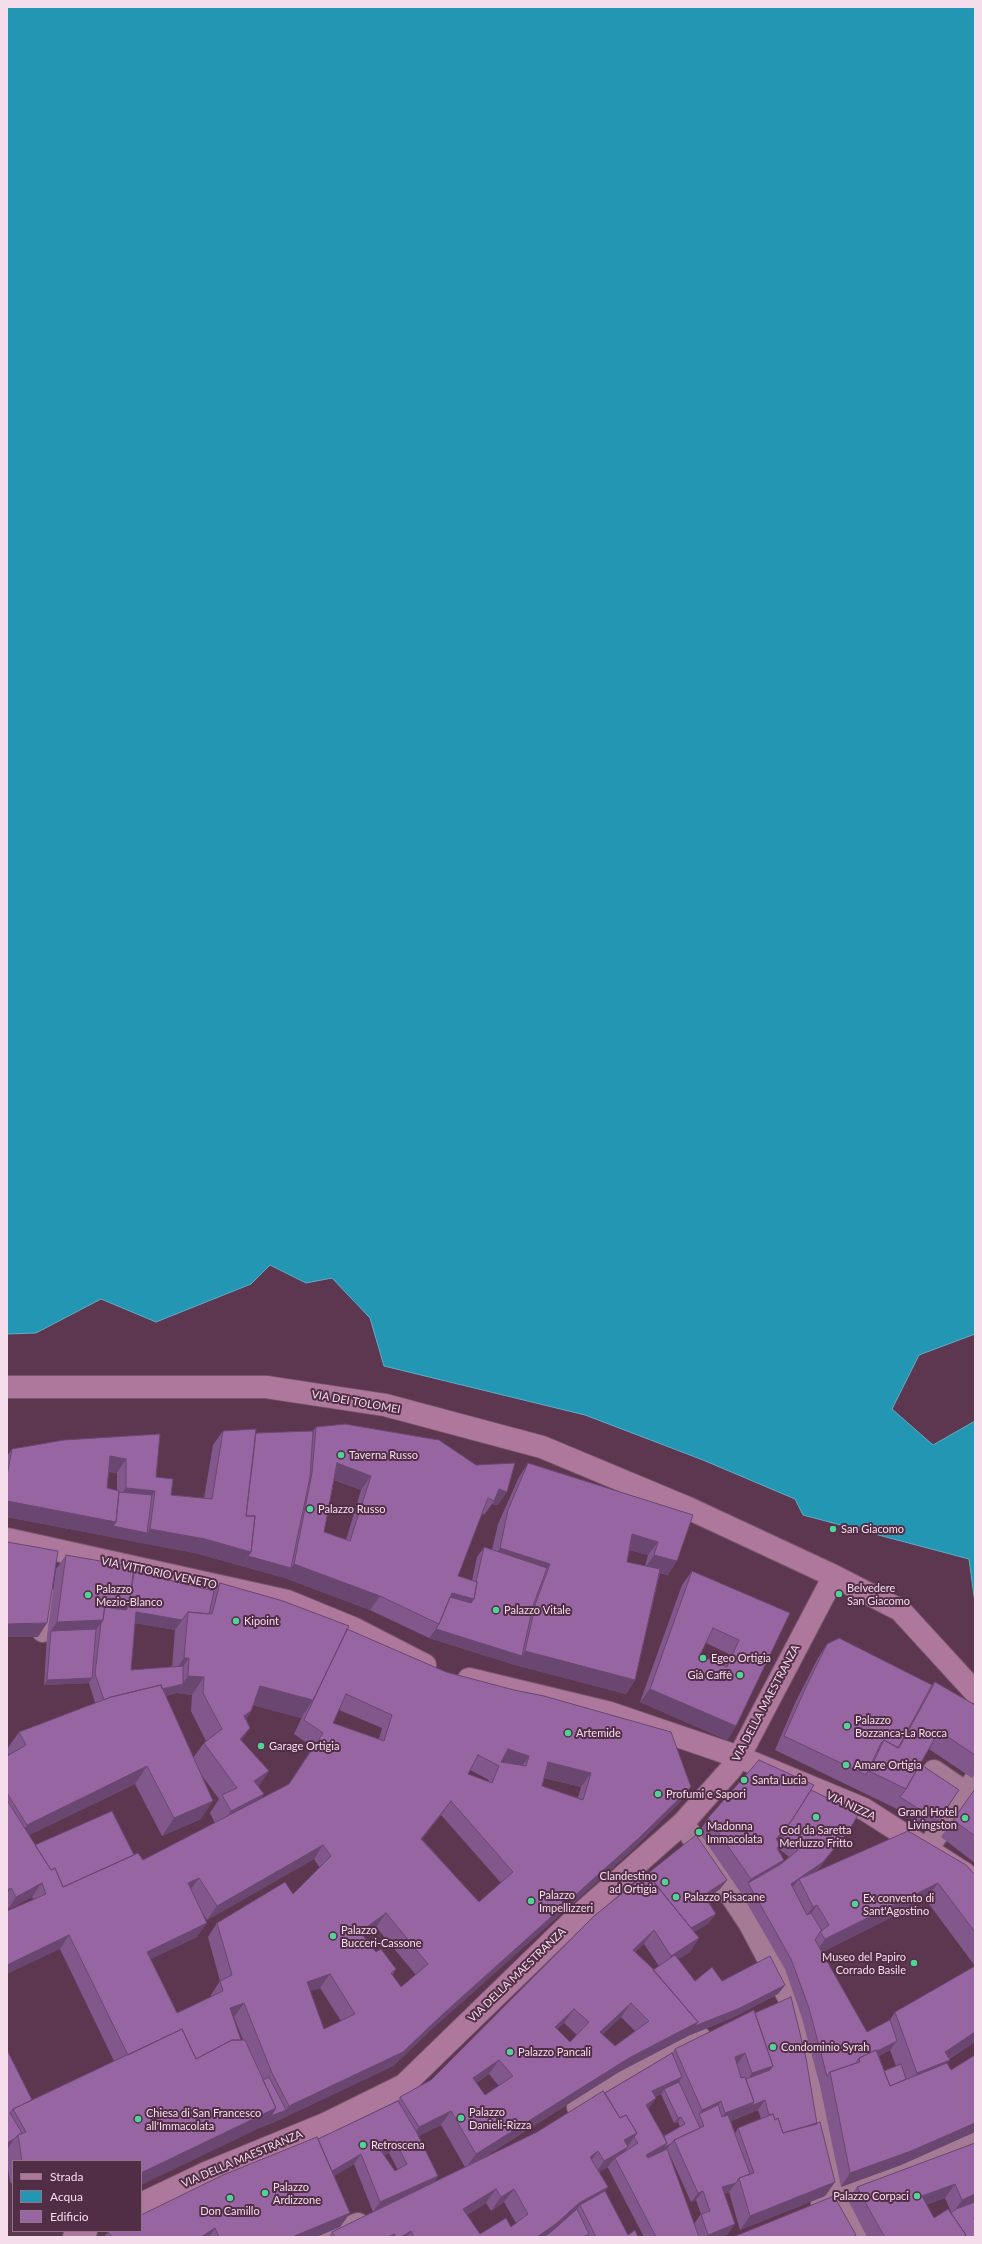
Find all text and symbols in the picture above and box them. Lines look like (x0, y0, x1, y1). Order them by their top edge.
street label: VIA DEI TOLOMEI (310, 1388, 402, 1416)
place label: Taverna Russo (349, 1448, 418, 1462)
marker: Taverna Russo (336, 1450, 346, 1460)
place label: Palazzo Russo (318, 1502, 385, 1516)
marker: Palazzo Russo (305, 1504, 315, 1514)
place label: San Giacomo (841, 1522, 904, 1536)
marker: San Giacomo (828, 1524, 838, 1534)
street label: VIA VITTORIO VENETO (100, 1554, 218, 1592)
place label: Belvedere San Giacomo (847, 1581, 910, 1607)
place label: Palazzo Mezio-Blanco (96, 1582, 162, 1608)
marker: Belvedere San Giacomo (834, 1589, 844, 1599)
marker: Palazzo Mezio-Blanco (83, 1590, 93, 1600)
place label: Palazzo Vitale (504, 1603, 571, 1617)
marker: Palazzo Vitale (491, 1605, 501, 1615)
place label: Kipoint (244, 1614, 279, 1628)
marker: Kipoint (231, 1616, 241, 1626)
street label: VIA DELLA MAESTRANZA (730, 1642, 802, 1764)
place label: Egeo Ortigia (711, 1651, 771, 1665)
marker: Egeo Ortigia (698, 1653, 708, 1663)
place label: Già Caffè (687, 1668, 732, 1682)
marker: Già Caffè (735, 1670, 745, 1680)
place label: Palazzo Bozzanca-La Rocca (855, 1713, 947, 1739)
marker: Palazzo Bozzanca-La Rocca (842, 1721, 852, 1731)
place label: Artemide (576, 1726, 621, 1740)
marker: Artemide (563, 1728, 573, 1738)
place label: Garage Ortigia (269, 1739, 339, 1753)
marker: Garage Ortigia (256, 1741, 266, 1751)
place label: Amare Ortigia (854, 1758, 922, 1772)
marker: Amare Ortigia (841, 1760, 851, 1770)
place label: Santa Lucia (752, 1773, 806, 1787)
marker: Santa Lucia (739, 1775, 749, 1785)
place label: Profumi e Sapori (666, 1787, 746, 1801)
marker: Profumi e Sapori (653, 1789, 663, 1799)
street label: VIA NIZZA (824, 1789, 878, 1823)
place label: Grand Hotel Livingston (898, 1805, 957, 1831)
marker: Cod da Saretta Merluzzo Fritto (811, 1812, 821, 1822)
marker: Grand Hotel Livingston (960, 1813, 970, 1823)
place label: Madonna Immacolata (707, 1819, 762, 1845)
place label: Cod da Saretta Merluzzo Fritto (779, 1823, 853, 1849)
marker: Madonna Immacolata (694, 1827, 704, 1837)
place label: Clandestino ad Ortigia (600, 1869, 657, 1895)
marker: Clandestino ad Ortigia (660, 1877, 670, 1887)
place label: Palazzo Impellizzeri (539, 1888, 593, 1914)
place label: Palazzo Pisacane (684, 1890, 765, 1904)
place label: Ex convento di Sant'Agostino (863, 1891, 934, 1917)
marker: Palazzo Pisacane (671, 1892, 681, 1902)
marker: Palazzo Impellizzeri (526, 1896, 536, 1906)
marker: Ex convento di Sant'Agostino (850, 1899, 860, 1909)
place label: Palazzo Bucceri-Cassone (341, 1923, 421, 1949)
street label: VIA DELLA MAESTRANZA (466, 1925, 568, 2025)
marker: Palazzo Bucceri-Cassone (328, 1931, 338, 1941)
place label: Museo del Papiro Corrado Basile (822, 1950, 906, 1976)
marker: Museo del Papiro Corrado Basile (909, 1958, 919, 1968)
place label: Condominio Syrah (781, 2040, 869, 2054)
marker: Condominio Syrah (768, 2042, 778, 2052)
place label: Palazzo Pancali (518, 2045, 591, 2059)
marker: Palazzo Pancali (505, 2047, 515, 2057)
place label: Palazzo Danieli-Rizza (469, 2105, 531, 2131)
place label: Chiesa di San Francesco all'Immacolata (146, 2106, 261, 2132)
marker: Palazzo Danieli-Rizza (456, 2113, 466, 2123)
marker: Chiesa di San Francesco all'Immacolata (133, 2114, 143, 2124)
street label: VIA DELLA MAESTRANZA (179, 2127, 305, 2191)
place label: Retroscena (371, 2138, 425, 2152)
marker: Retroscena (358, 2140, 368, 2150)
legend (12, 2160, 142, 2232)
text: Strada (50, 2169, 83, 2184)
place label: Palazzo Ardizzone (273, 2180, 321, 2206)
marker: Palazzo Ardizzone (260, 2188, 270, 2198)
text: Acqua (50, 2189, 83, 2204)
place label: Palazzo Corpaci (833, 2189, 909, 2203)
marker: Palazzo Corpaci (912, 2191, 922, 2201)
marker: Don Camillo (225, 2193, 235, 2203)
place label: Don Camillo (200, 2204, 260, 2218)
text: Edificio (50, 2209, 89, 2224)

